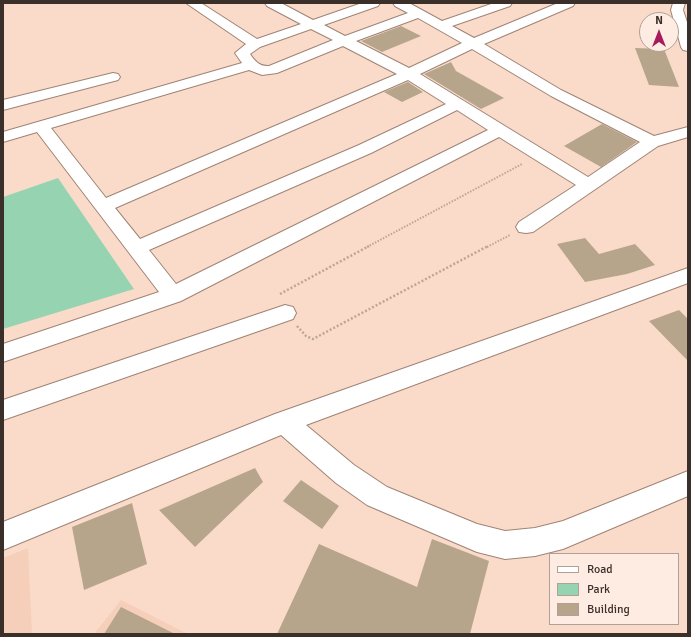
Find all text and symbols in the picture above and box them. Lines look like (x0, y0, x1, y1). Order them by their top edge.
north arrow (639, 12, 679, 52)
text: N (655, 14, 663, 27)
legend (549, 553, 679, 625)
text: Road (587, 562, 613, 577)
text: Park (587, 582, 610, 597)
text: Building (587, 602, 630, 617)

